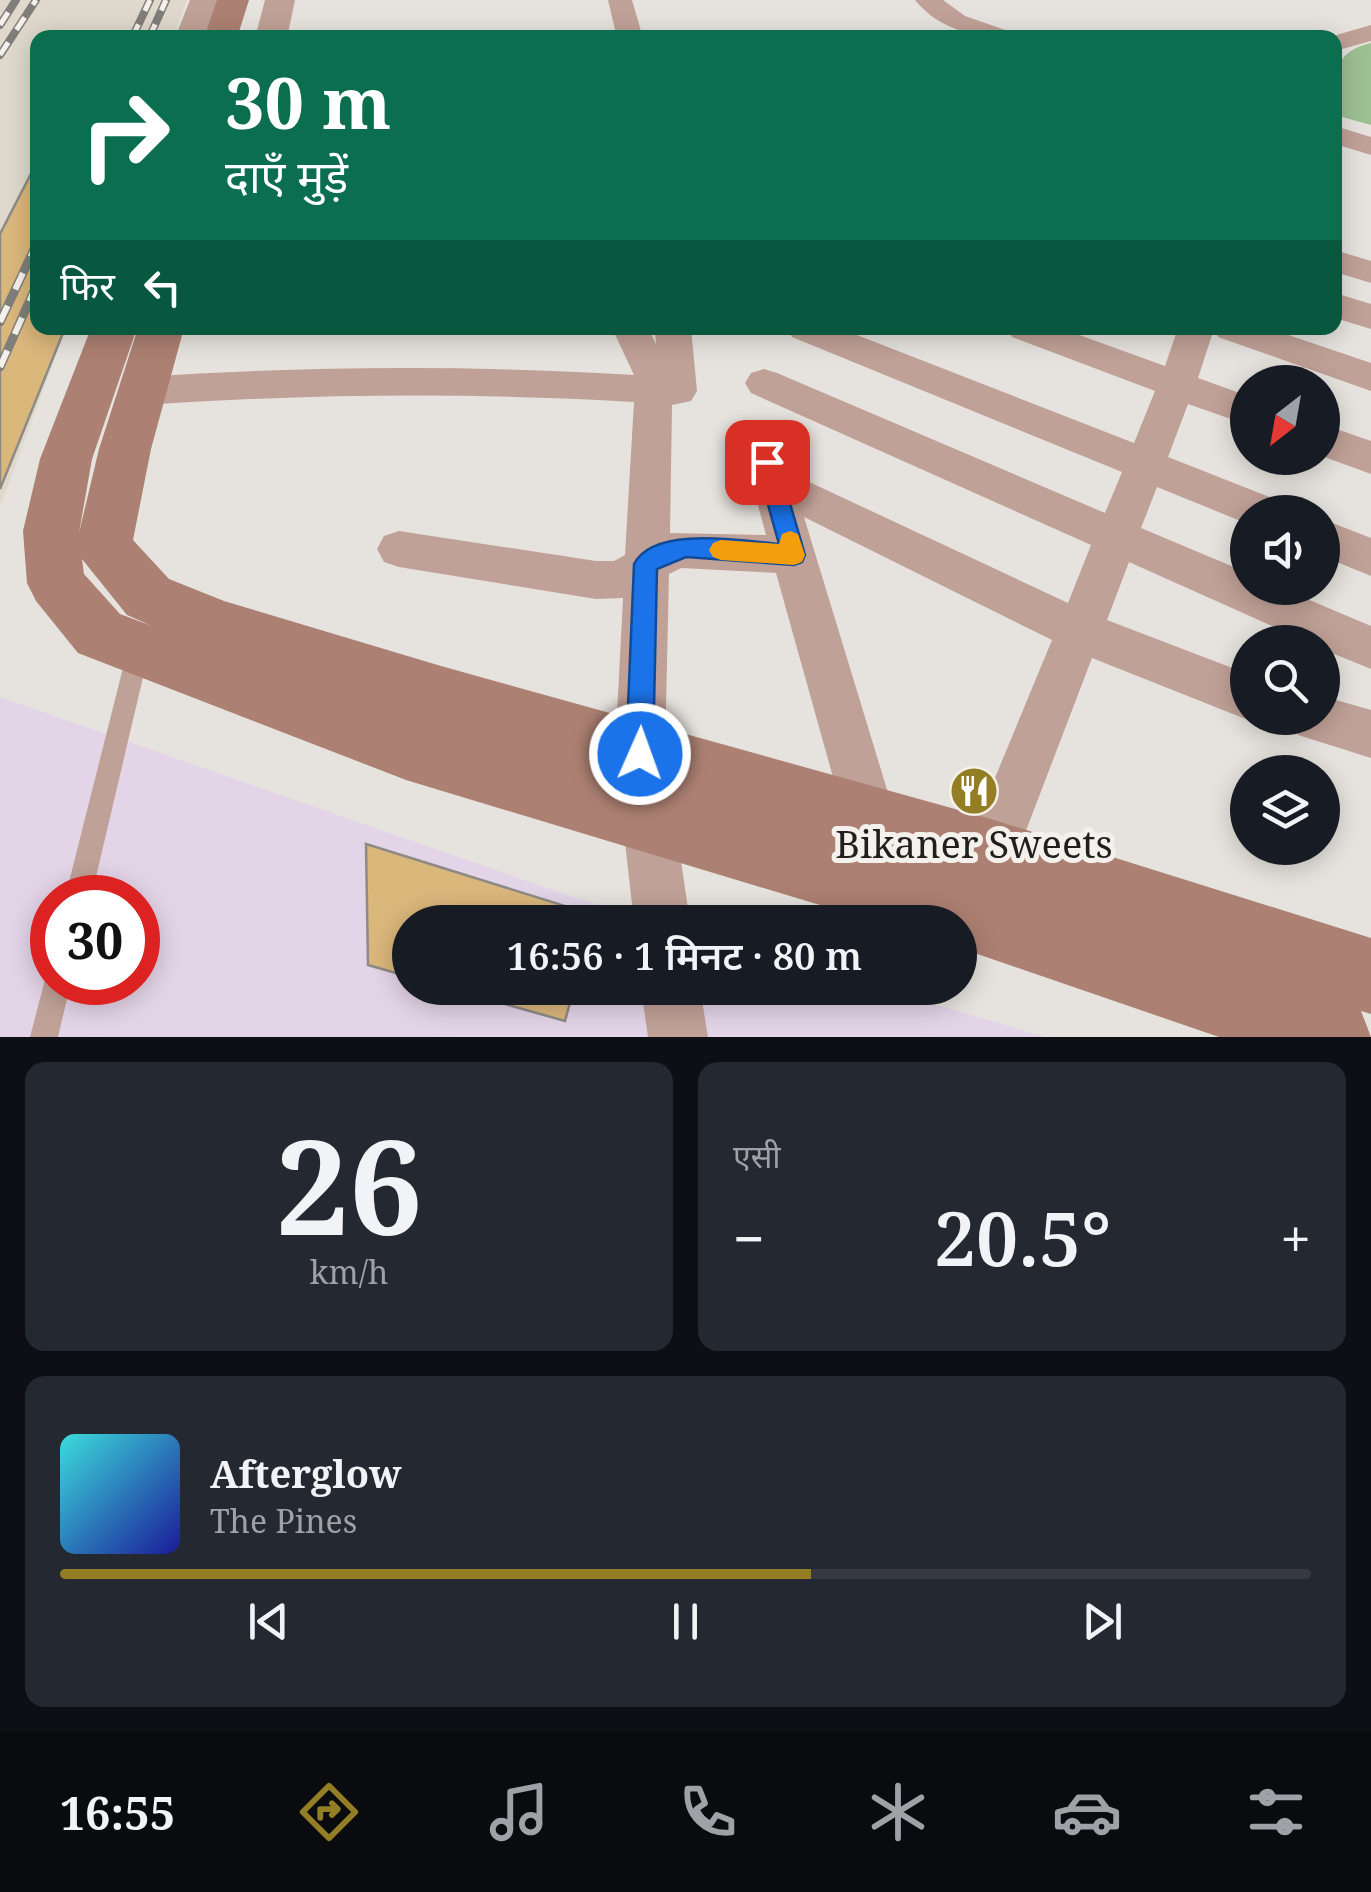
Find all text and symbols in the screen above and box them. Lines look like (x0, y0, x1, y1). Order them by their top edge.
text: 30 m (225, 54, 391, 150)
icon: right (60, 70, 190, 200)
text: दाएँ मुड़ें (225, 145, 348, 206)
text: फिर (60, 259, 115, 311)
icon: left (135, 260, 190, 315)
north arrow (1230, 365, 1340, 475)
map controls (1230, 365, 1340, 865)
pin (725, 420, 810, 505)
icon: arrive (740, 435, 795, 490)
button: sound (1230, 495, 1340, 605)
button: search (1230, 625, 1340, 735)
position arrow (588, 702, 692, 806)
button: layers (1230, 755, 1340, 865)
restaurant icon: Bikaner Sweets (948, 765, 1000, 817)
place label: Bikaner Sweets (835, 817, 1113, 869)
speed limit sign: 30 (30, 875, 160, 1005)
text: 16:56 · 1 मिनट · 80 m (507, 929, 862, 981)
text: 26 (276, 1096, 422, 1273)
text: एसी (733, 1134, 781, 1177)
text: 20.5° (934, 1186, 1111, 1288)
text: − (733, 1200, 765, 1275)
text: + (1280, 1200, 1311, 1275)
text: km/h (310, 1250, 388, 1293)
text: Afterglow (210, 1447, 402, 1499)
text: The Pines (210, 1499, 357, 1542)
icon: previous (241, 1594, 296, 1649)
icon: pause (658, 1594, 713, 1649)
icon: next (1075, 1594, 1130, 1649)
icon: directions (294, 1777, 364, 1847)
icon: music (484, 1777, 554, 1847)
icon: phone (673, 1777, 743, 1847)
icon: climate (863, 1777, 933, 1847)
icon: car (1052, 1777, 1122, 1847)
icon: filters (1241, 1777, 1311, 1847)
text: 16:55 (60, 1782, 175, 1843)

